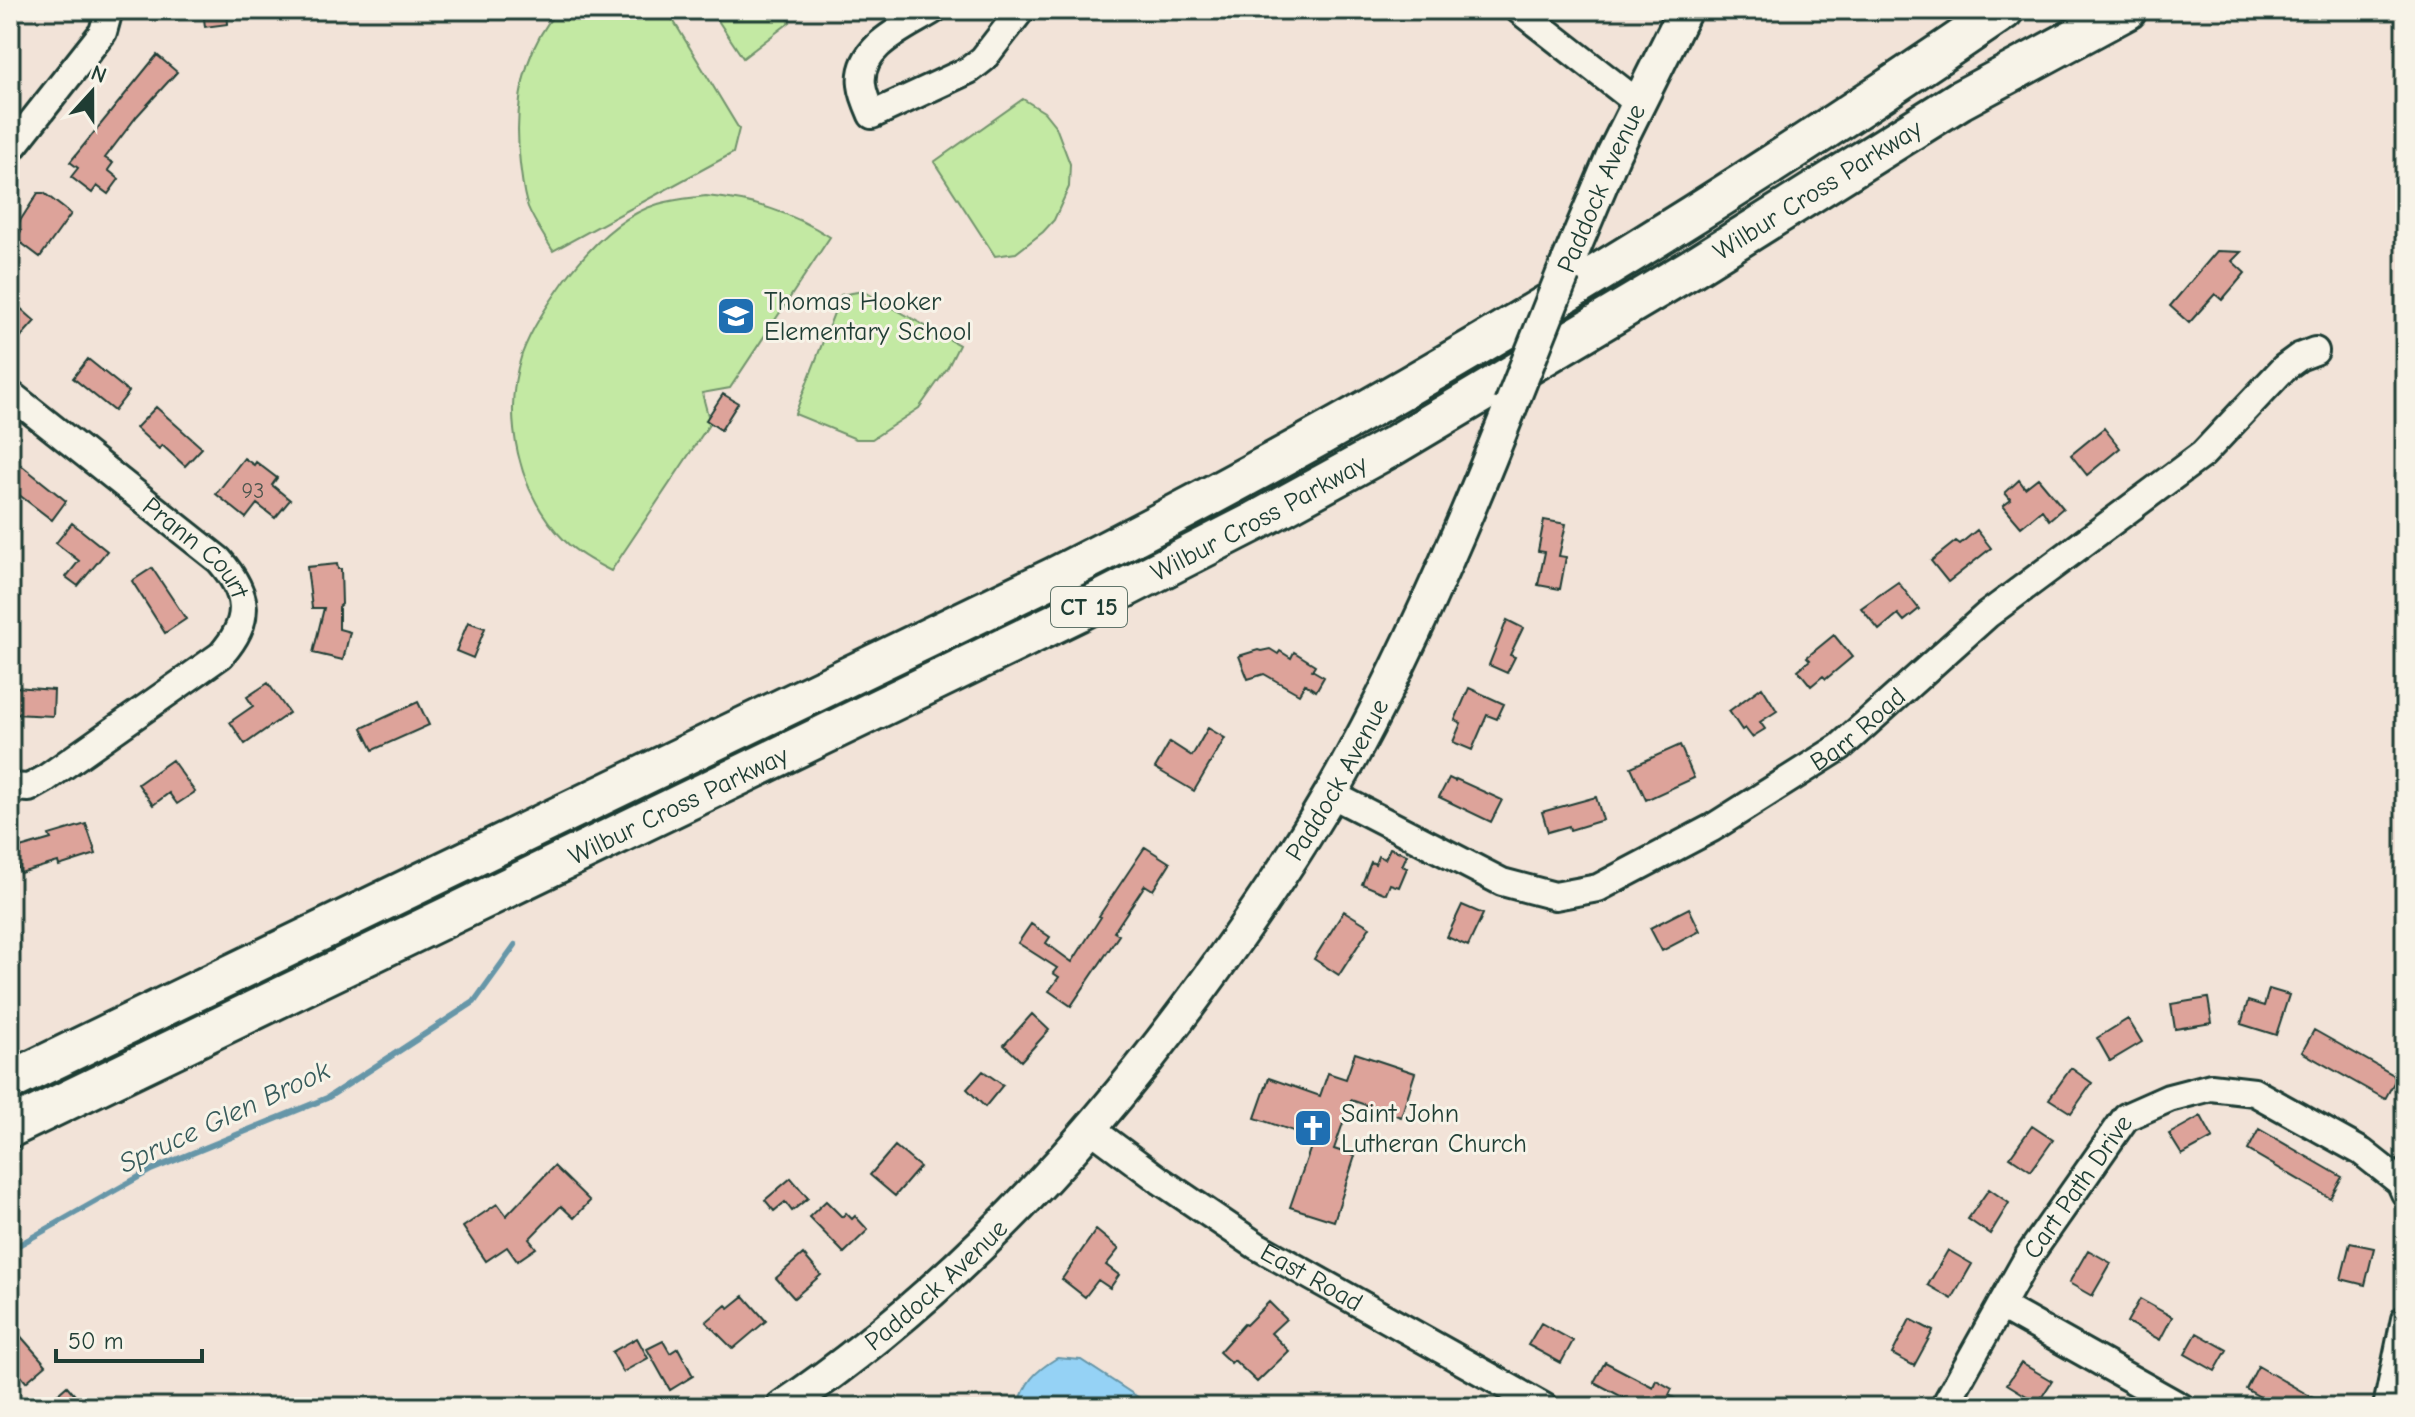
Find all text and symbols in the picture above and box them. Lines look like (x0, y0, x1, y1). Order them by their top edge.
north arrow (52, 52, 132, 132)
text: N (87, 60, 110, 89)
street label: Paddock Avenue (1551, 99, 1652, 277)
street label: Wilbur Cross Parkway (1708, 114, 1928, 267)
place label: Thomas Hooker Elementary School (764, 287, 972, 347)
school or university icon: Thomas Hooker Elementary School (715, 295, 757, 337)
street label: Wilbur Cross Parkway (1146, 449, 1373, 588)
house number: 93 (242, 478, 264, 504)
street label: Prann Court (136, 491, 255, 603)
road number: CT 15 (1051, 587, 1127, 627)
street label: Barr Road (1805, 682, 1912, 778)
street label: Paddock Avenue (1280, 694, 1395, 866)
street label: Wilbur Cross Parkway (564, 740, 794, 872)
water label: Spruce Glen Brook (114, 1054, 335, 1180)
place label: Saint John Lutheran Church (1341, 1099, 1527, 1159)
church icon: Saint John Lutheran Church (1292, 1107, 1334, 1149)
street label: Cart Path Drive (2018, 1109, 2139, 1265)
street label: Paddock Avenue (859, 1214, 1014, 1357)
street label: East Road (1255, 1237, 1368, 1318)
scale bar (56, 1313, 202, 1363)
text: 50 m (68, 1327, 124, 1355)

